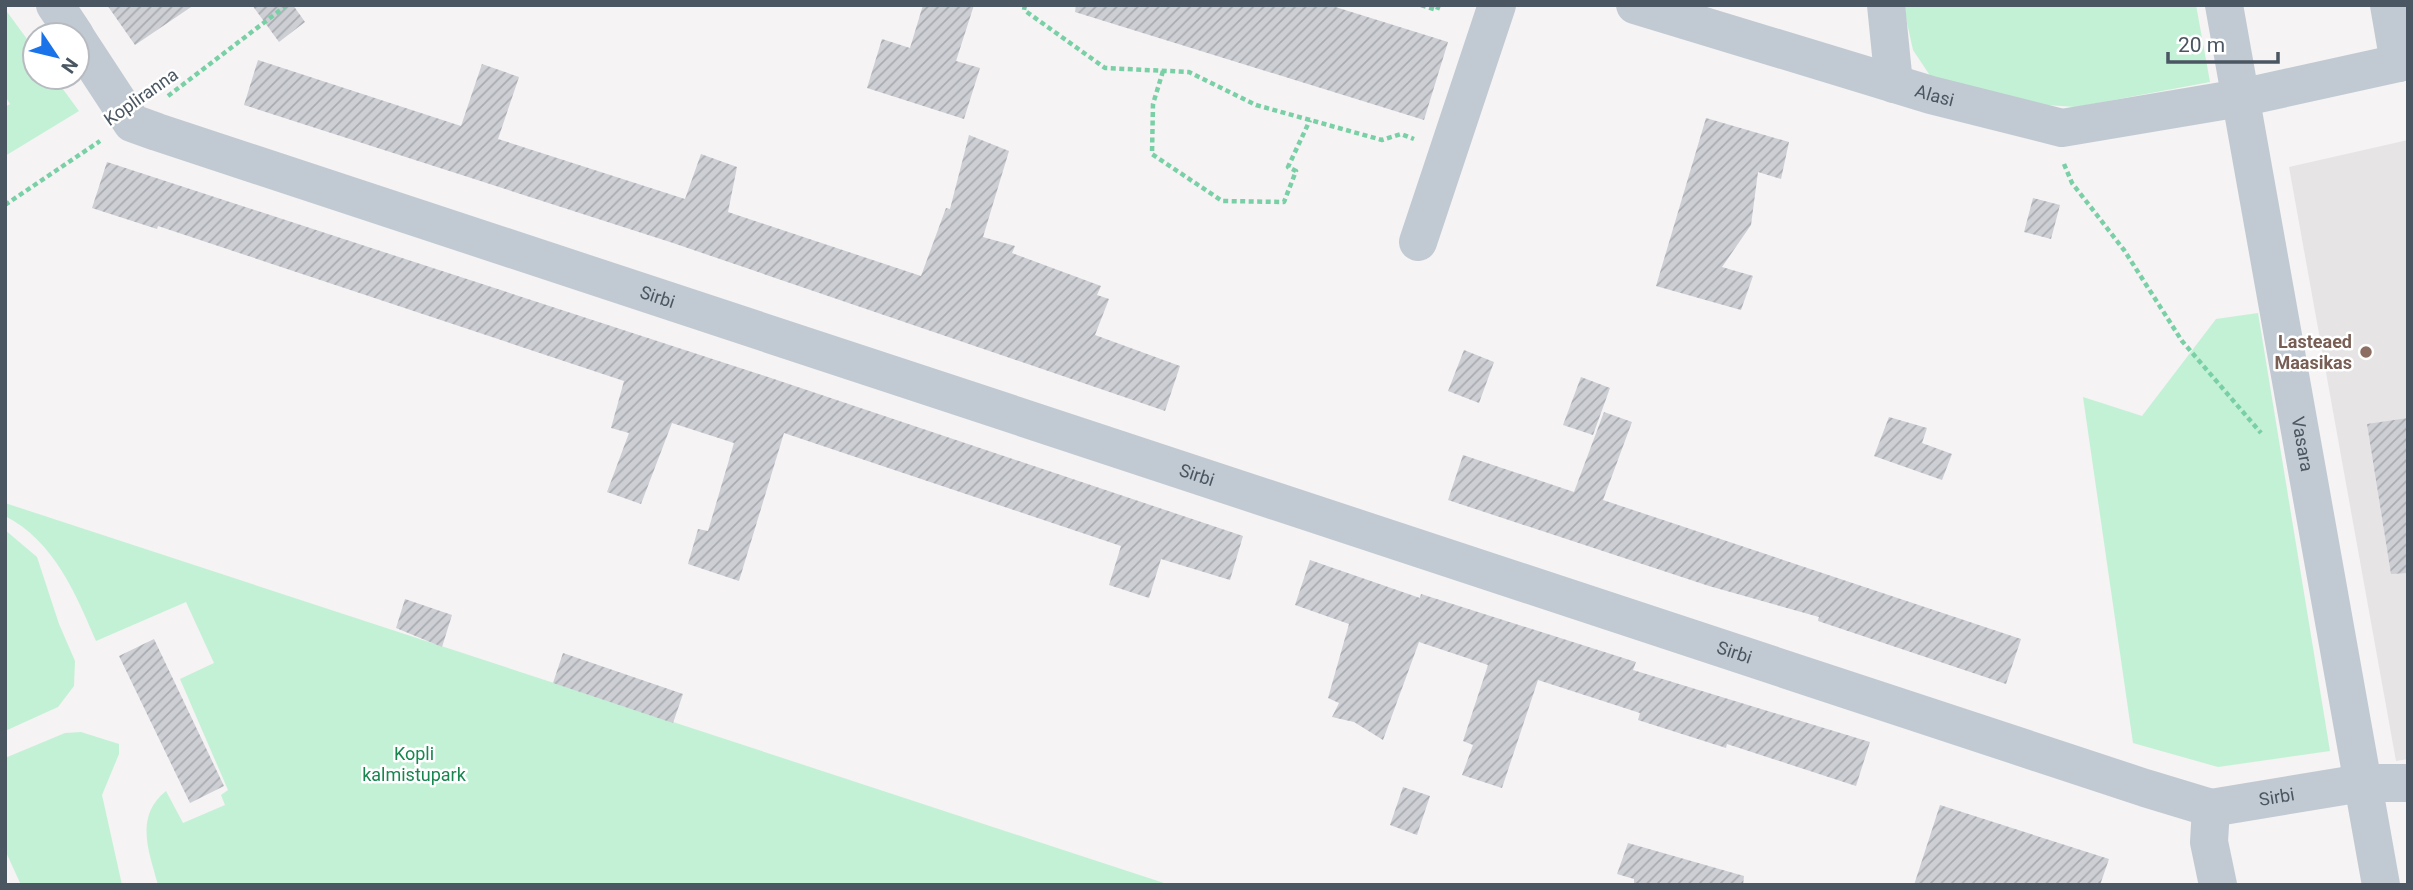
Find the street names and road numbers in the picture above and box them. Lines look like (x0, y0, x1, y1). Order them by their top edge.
street label: Kopliranna (100, 63, 182, 130)
street label: Alasi (1913, 80, 1956, 110)
street label: Sirbi (637, 281, 678, 312)
street label: Vasara (2288, 415, 2318, 473)
street label: Sirbi (1177, 459, 1217, 490)
street label: Sirbi (1714, 636, 1755, 668)
street label: Sirbi (2257, 783, 2296, 810)

